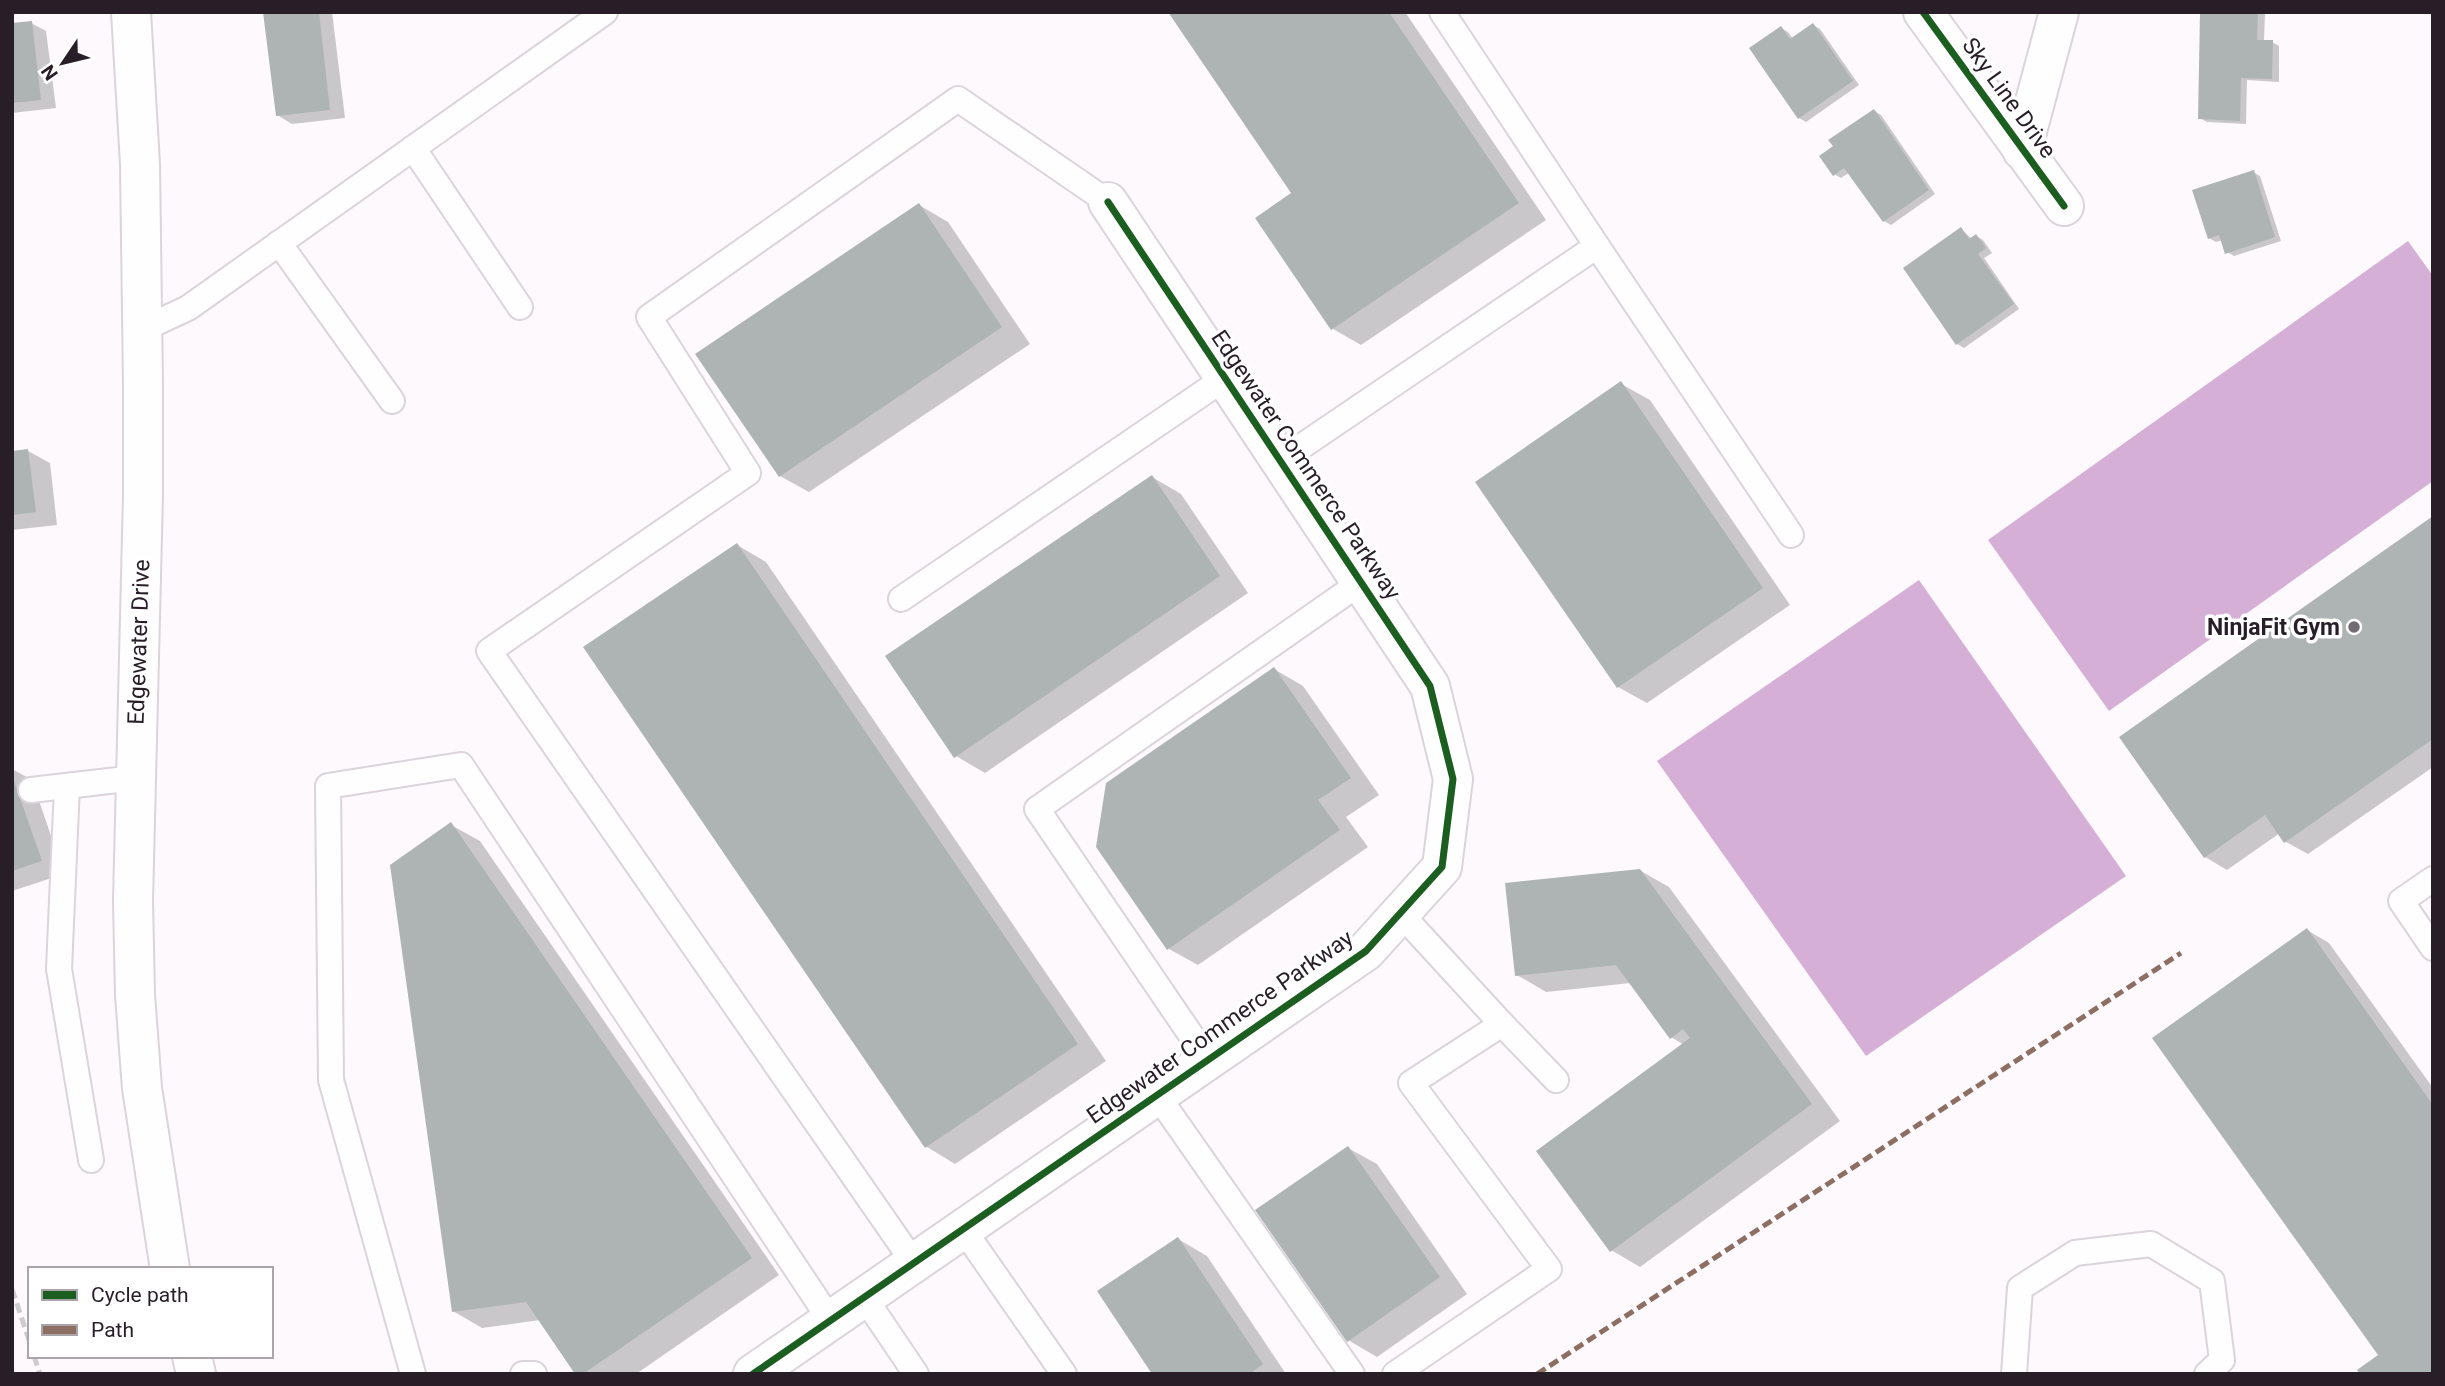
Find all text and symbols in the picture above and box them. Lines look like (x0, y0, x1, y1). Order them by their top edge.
north arrow (28, 28, 98, 98)
street label: Sky Line Drive (1956, 33, 2062, 163)
text: N (36, 60, 63, 85)
street label: Edgewater Commerce Parkway (1206, 325, 1406, 605)
street label: Edgewater Drive (123, 559, 155, 725)
place label: NinjaFit Gym (2207, 614, 2340, 641)
marker: NinjaFit Gym (2346, 619, 2362, 635)
street label: Edgewater Commerce Parkway (1082, 924, 1358, 1130)
legend (28, 1267, 273, 1358)
text: Cycle path (91, 1283, 189, 1307)
text: Path (91, 1318, 134, 1342)

